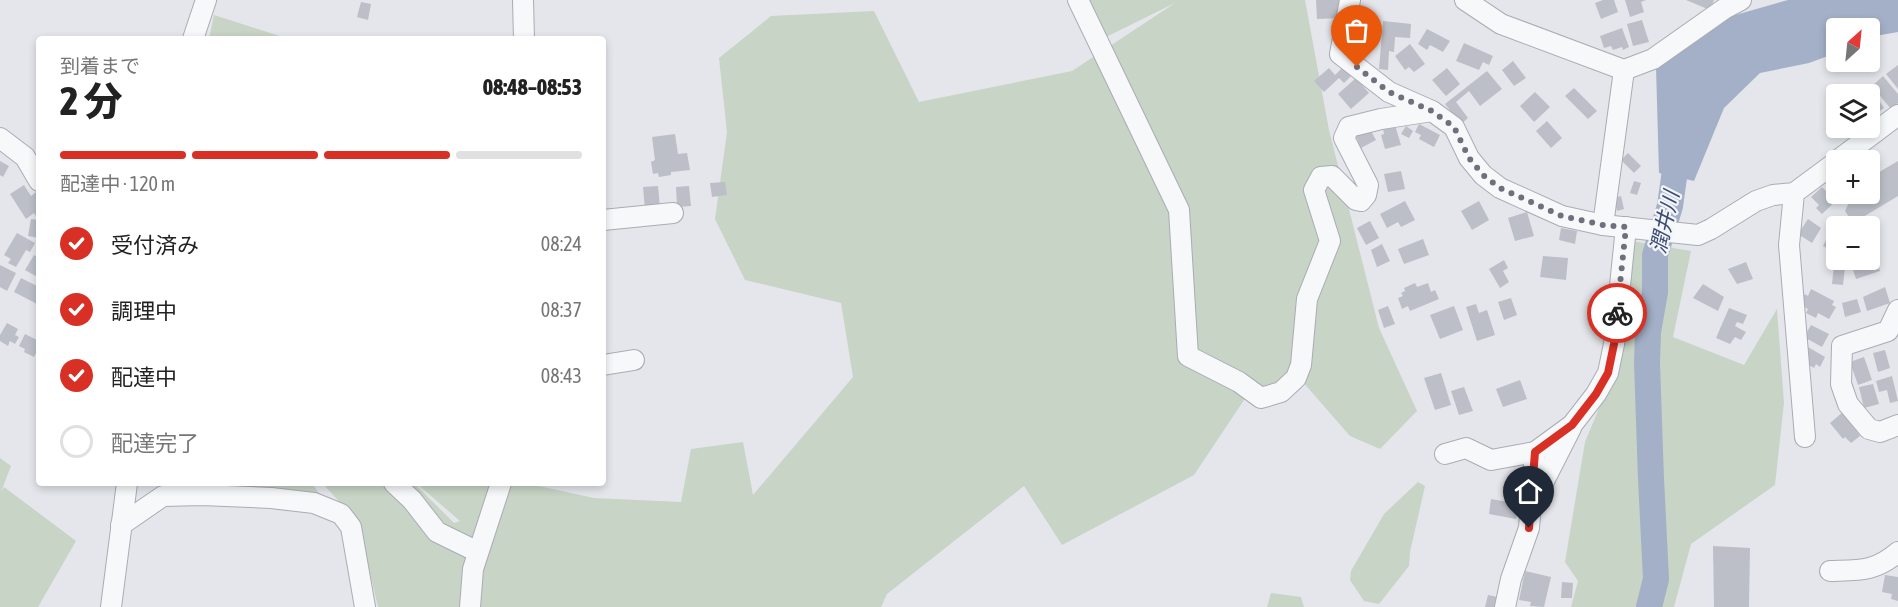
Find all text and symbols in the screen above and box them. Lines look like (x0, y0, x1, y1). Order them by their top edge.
pin (1331, 5, 1382, 67)
icon: bag (1340, 14, 1373, 47)
north arrow (1826, 18, 1880, 72)
map controls (1826, 18, 1880, 270)
text: 到着まで (60, 54, 140, 77)
text: 08:48–08:53 (483, 74, 582, 100)
text: 2 分 (60, 79, 123, 123)
button: layers (1826, 84, 1880, 138)
button: + (1826, 150, 1880, 204)
text: 配達中 · 120 m (60, 172, 175, 195)
water label: 潤井川 (1645, 187, 1683, 255)
button: − (1826, 216, 1880, 270)
icon: check (60, 227, 93, 260)
text: 受付済み (111, 232, 199, 258)
text: 08:24 (541, 232, 582, 255)
courier (1587, 283, 1647, 343)
icon: check (60, 293, 93, 326)
icon: bike (1601, 297, 1634, 330)
text: 調理中 (111, 298, 177, 324)
text: 08:37 (541, 298, 582, 321)
icon: check (60, 359, 93, 392)
text: 配達中 (111, 364, 177, 390)
text: 08:43 (541, 364, 582, 387)
text: 配達完了 (111, 430, 199, 456)
pin (1503, 466, 1554, 528)
icon: home (1512, 475, 1545, 508)

